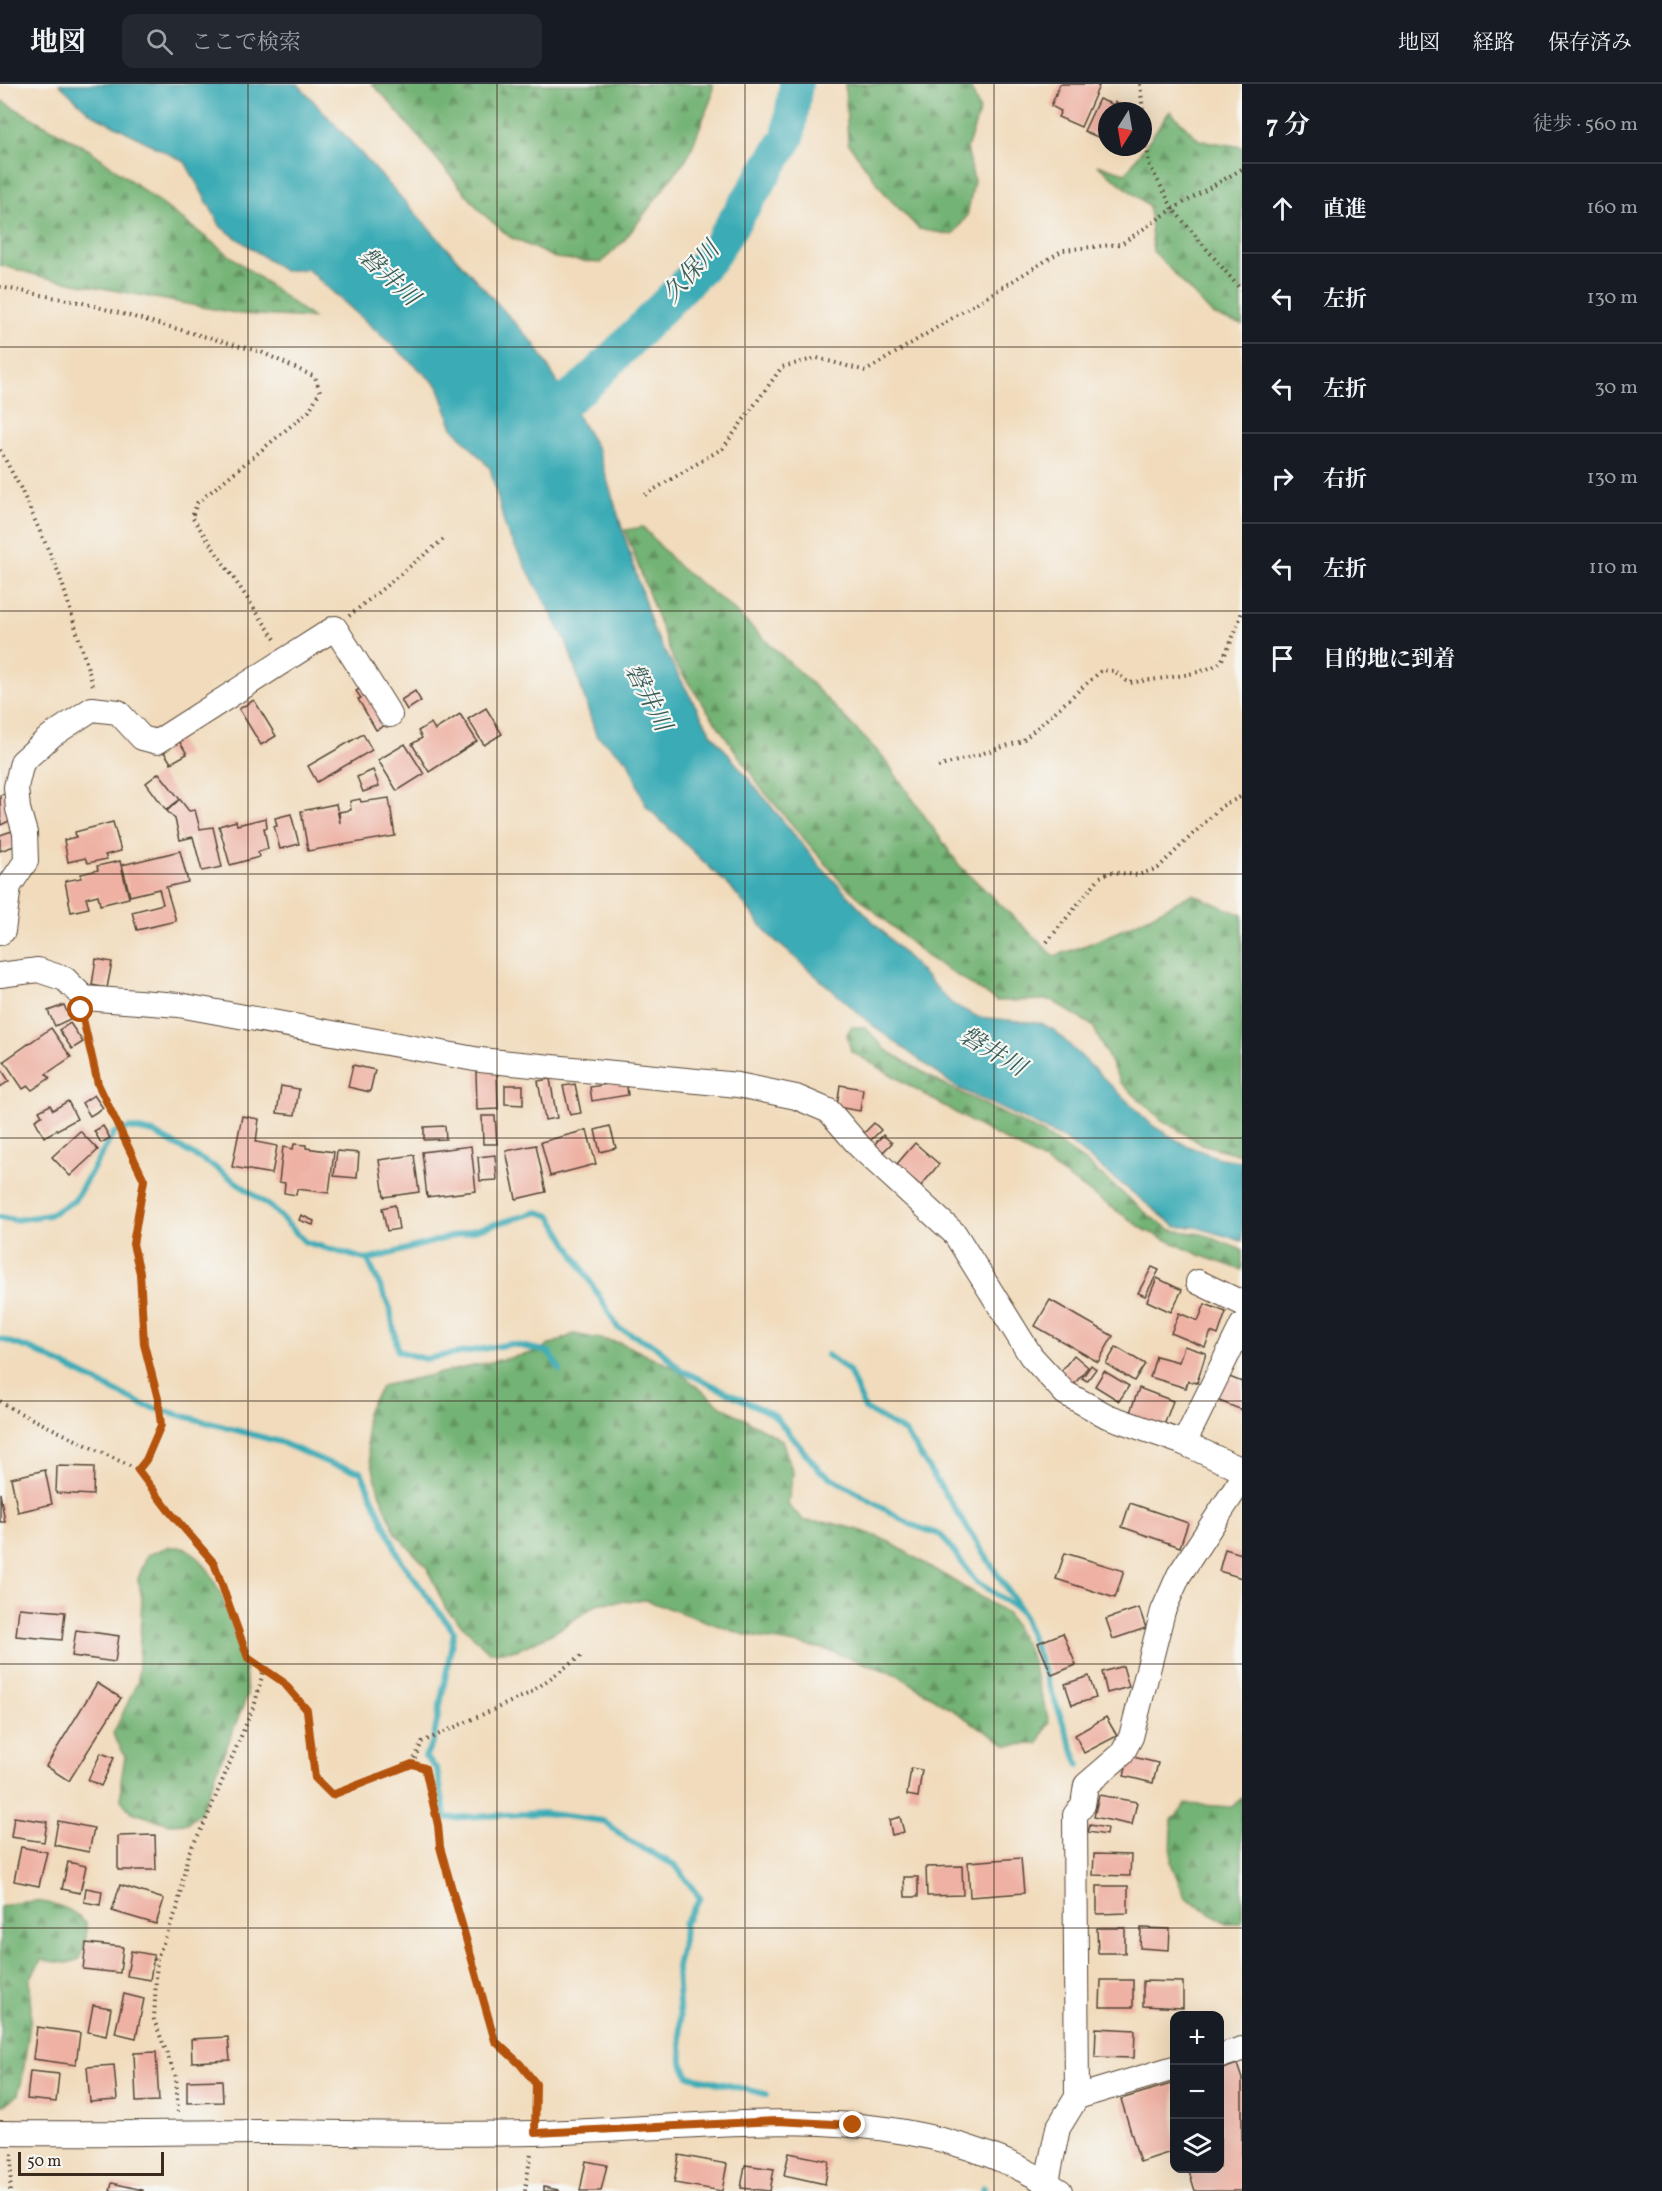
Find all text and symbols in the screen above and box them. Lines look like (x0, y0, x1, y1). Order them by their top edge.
search box (122, 14, 542, 68)
text: 地図 (30, 24, 86, 63)
icon: search (143, 25, 176, 58)
text: ここで検索 (191, 28, 301, 59)
text: 地図 (1398, 29, 1440, 58)
text: 経路 (1473, 29, 1515, 58)
text: 保存済み (1548, 29, 1632, 58)
north arrow (1098, 102, 1152, 156)
text: 7 分 (1266, 108, 1310, 144)
text: 徒歩 · 560 m (1533, 111, 1638, 139)
icon: ahead (1266, 192, 1299, 225)
text: 160 m (1586, 194, 1638, 222)
text: 直進 (1323, 195, 1367, 226)
water label: 久保川 (656, 232, 730, 311)
water label: 磐井川 (350, 241, 428, 317)
icon: left (1266, 282, 1299, 315)
text: 130 m (1587, 284, 1638, 312)
text: 左折 (1323, 285, 1367, 316)
icon: left (1266, 372, 1299, 405)
text: 30 m (1594, 374, 1638, 402)
text: 左折 (1323, 375, 1367, 406)
icon: right (1266, 462, 1299, 495)
text: 130 m (1587, 464, 1638, 492)
text: 右折 (1323, 465, 1367, 496)
icon: left (1266, 552, 1299, 585)
text: 110 m (1589, 554, 1638, 582)
text: 左折 (1323, 555, 1367, 586)
icon: arrive (1266, 642, 1299, 675)
text: 目的地に到着 (1323, 645, 1455, 676)
water label: 磐井川 (616, 658, 680, 740)
route start (67, 996, 93, 1022)
water label: 磐井川 (952, 1020, 1034, 1088)
map controls (1170, 2011, 1224, 2173)
button: + (1170, 2011, 1224, 2065)
button: − (1170, 2065, 1224, 2119)
route end (839, 2111, 865, 2137)
button: layers (1170, 2119, 1224, 2173)
scale bar (18, 2149, 164, 2176)
text: 50 m (27, 2151, 61, 2173)

